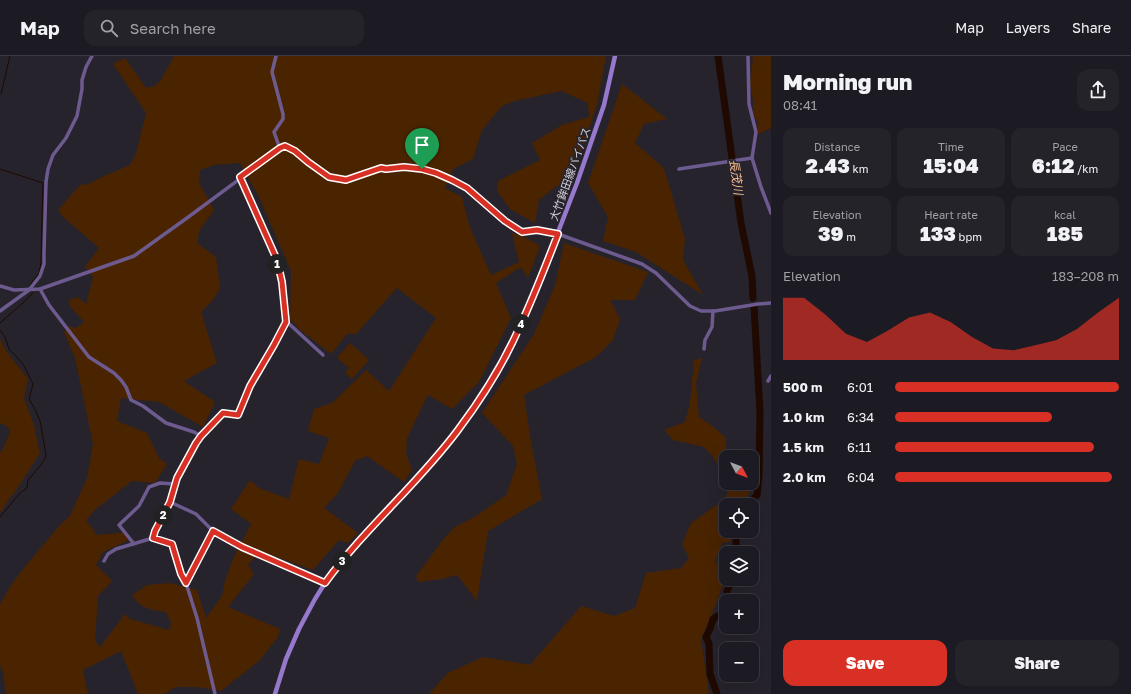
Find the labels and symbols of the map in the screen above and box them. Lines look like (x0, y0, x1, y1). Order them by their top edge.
street label: 大竹鉾田線バイパス (547, 125, 593, 222)
pin (405, 128, 439, 169)
water label: 長茂川 (727, 158, 747, 198)
pin: 1 (267, 254, 287, 274)
pin: 4 (511, 314, 531, 334)
north arrow (719, 450, 759, 490)
pin: 2 (153, 505, 173, 525)
pin: 3 (332, 551, 352, 571)

